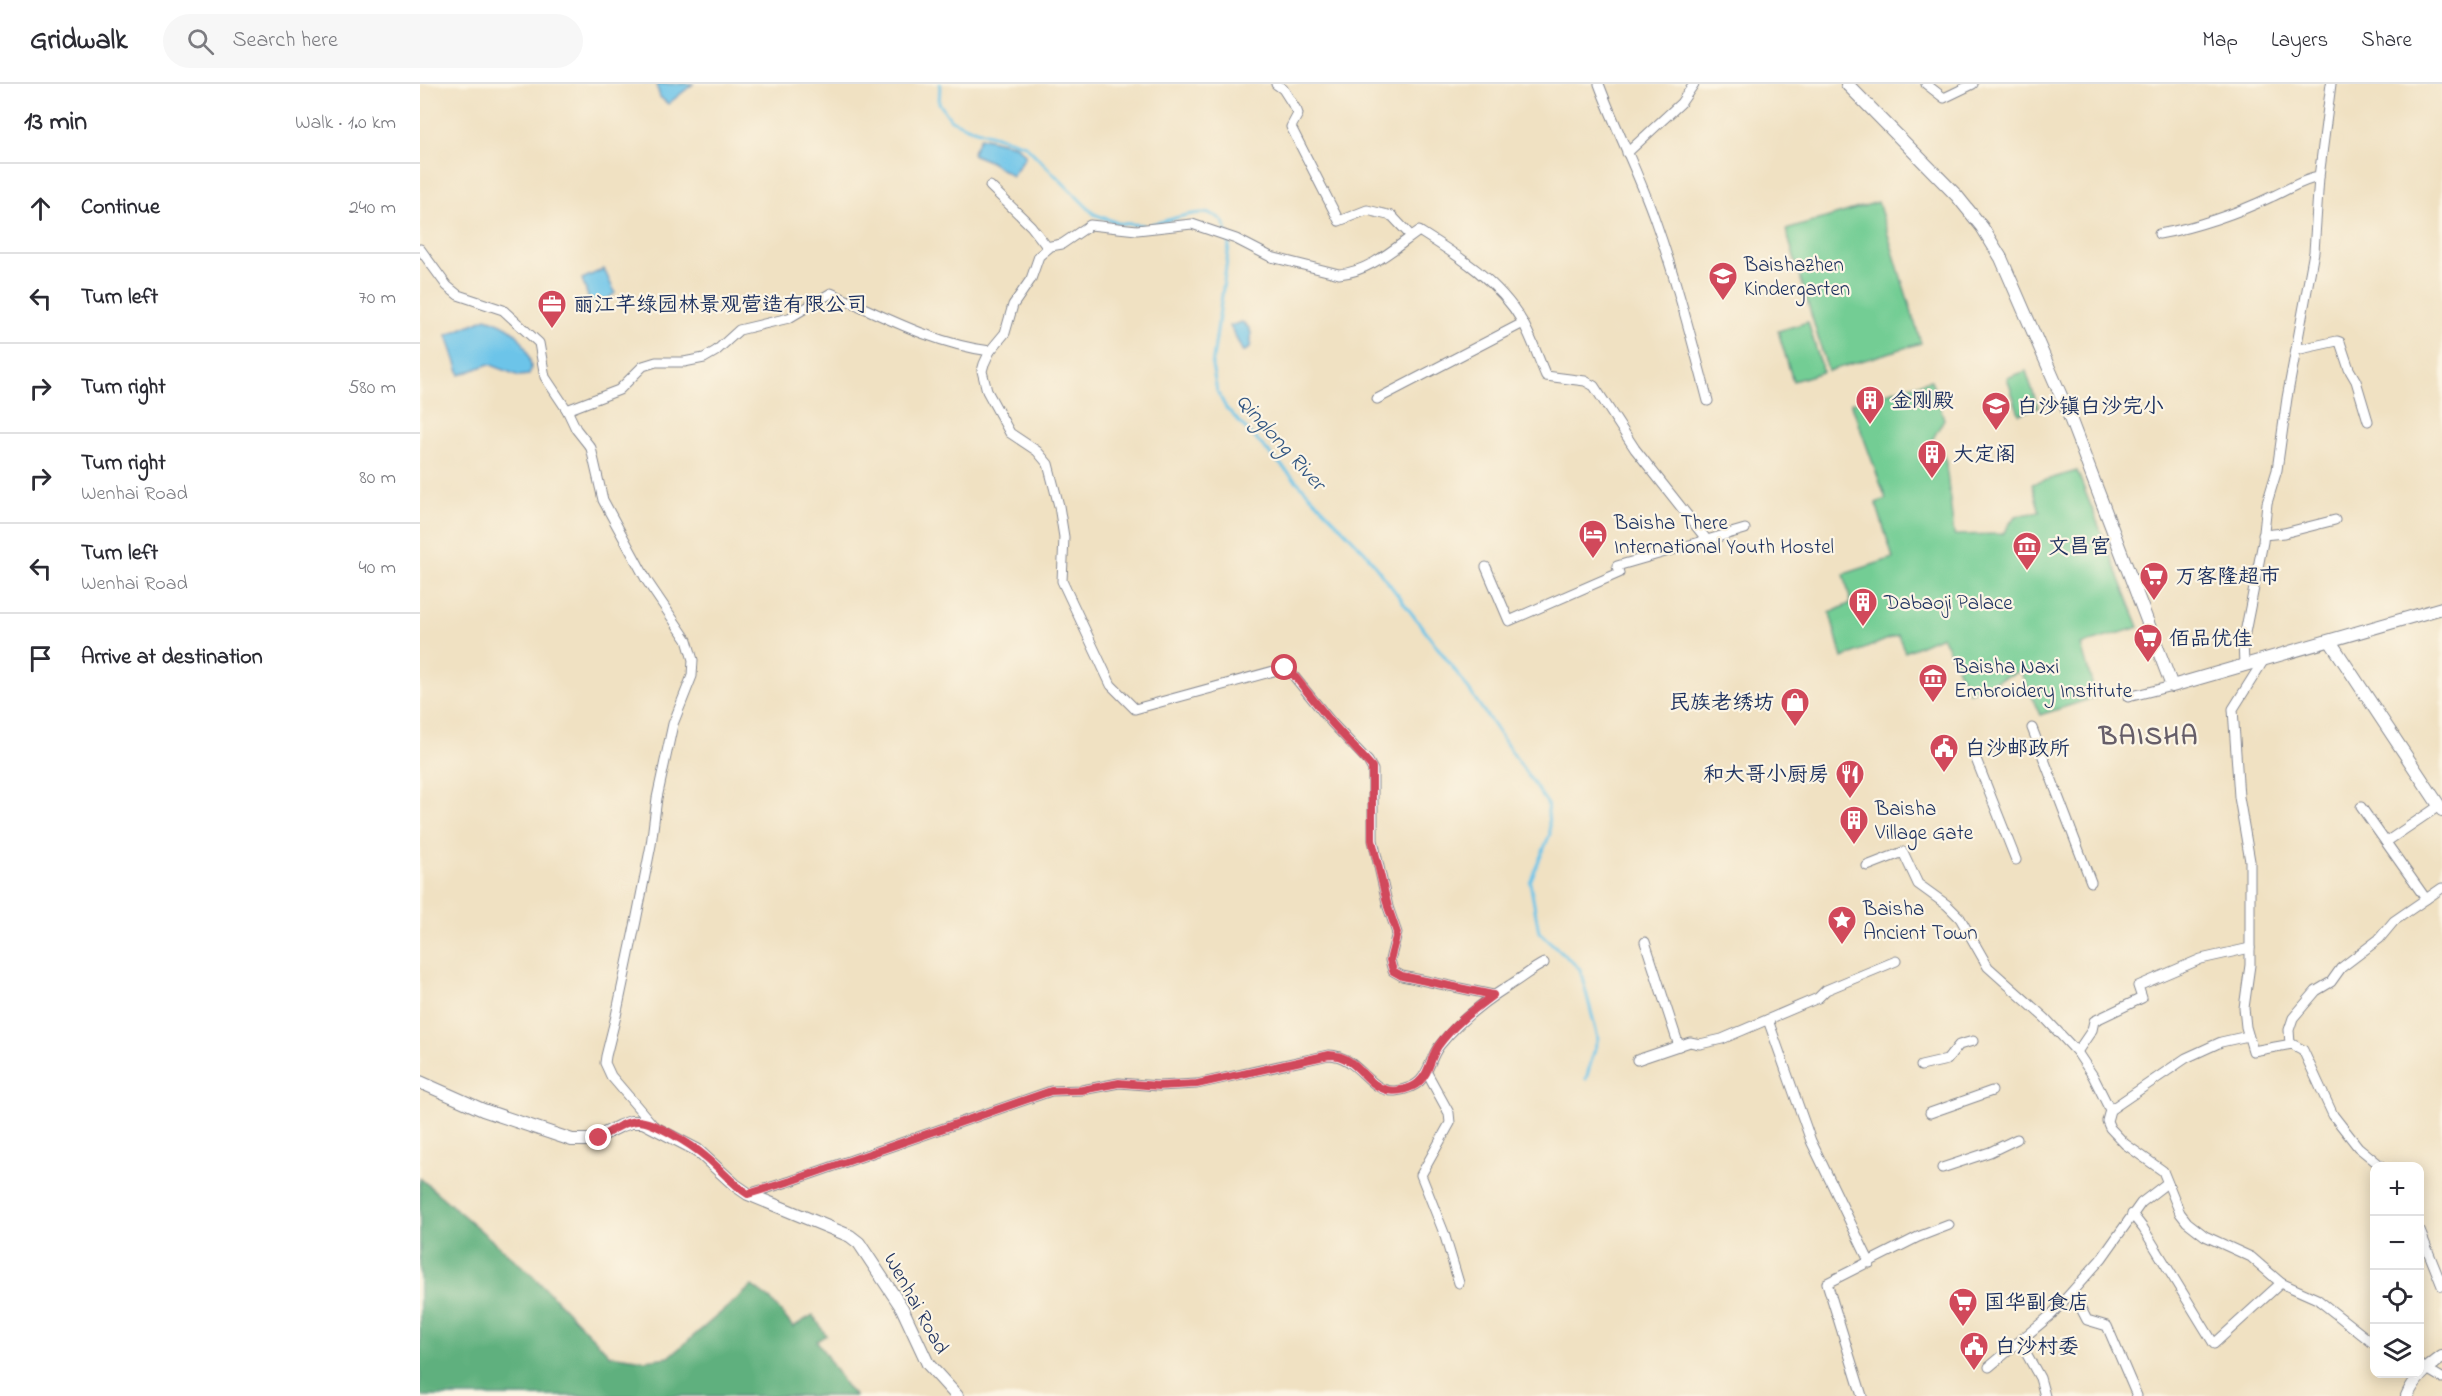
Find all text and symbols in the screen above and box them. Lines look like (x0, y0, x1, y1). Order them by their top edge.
search box (163, 14, 583, 68)
text: Gridwalk (30, 21, 127, 62)
icon: search (184, 25, 217, 58)
text: Search here (232, 25, 338, 57)
text: Map (2202, 26, 2238, 56)
text: Layers (2271, 26, 2328, 56)
text: Share (2361, 26, 2412, 56)
text: 13 min (24, 104, 87, 142)
text: Walk · 1.0 km (295, 109, 396, 138)
icon: ahead (24, 192, 57, 225)
text: Continue (81, 192, 160, 224)
text: 240 m (349, 194, 396, 223)
place label: Baishazhen Kindergarten (1743, 251, 1850, 307)
school or university icon: Baishazhen Kindergarten (1707, 260, 1739, 302)
icon: left (24, 282, 57, 315)
text: Turn left (81, 282, 158, 314)
text: 70 m (359, 284, 396, 313)
office icon: 丽江芊绿园林景观营造有限公司 (536, 288, 568, 330)
place label: 丽江芊绿园林景观营造有限公司 (573, 291, 867, 321)
icon: right (24, 372, 57, 405)
text: Turn right (81, 372, 166, 404)
text: 580 m (348, 374, 396, 403)
building icon: 金刚殿 (1854, 384, 1886, 426)
water label: Qinglong River (1227, 387, 1334, 501)
place label: 金刚殿 (1891, 387, 1954, 417)
school or university icon: 白沙镇白沙完小 (1980, 390, 2012, 432)
place label: 白沙镇白沙完小 (2017, 393, 2164, 423)
building icon: 大定阁 (1916, 438, 1948, 480)
place label: 大定阁 (1953, 441, 2016, 471)
text: Turn right (81, 448, 166, 480)
icon: right (24, 462, 57, 495)
text: 80 m (359, 464, 396, 493)
text: Wenhai Road (81, 480, 188, 509)
place label: Baisha There International Youth Hostel (1613, 509, 1834, 563)
hotel icon: Baisha There International Youth Hostel (1577, 518, 1609, 560)
museum icon: 文昌宫 (2011, 530, 2043, 572)
place label: 文昌宫 (2048, 533, 2111, 563)
text: Turn left (81, 538, 158, 570)
icon: left (24, 552, 57, 585)
text: 40 m (359, 554, 396, 583)
supermarket icon: 万客隆超市 (2138, 560, 2170, 602)
place label: 万客隆超市 (2175, 563, 2280, 593)
text: Wenhai Road (81, 570, 188, 599)
building icon: Dabaoji Palace (1847, 586, 1879, 628)
place label: Dabaoji Palace (1883, 589, 2013, 619)
supermarket icon: 佰品优佳 (2132, 622, 2164, 664)
place label: 佰品优佳 (2169, 625, 2253, 655)
icon: arrive (24, 642, 57, 675)
text: Arrive at destination (81, 642, 263, 674)
place label: Baisha Naxi Embroidery Institute (1953, 653, 2133, 709)
route start (1271, 654, 1297, 680)
museum icon: Baisha Naxi Embroidery Institute (1917, 662, 1949, 704)
shop icon: 民族老绣坊 (1779, 686, 1811, 728)
place label: 民族老绣坊 (1669, 689, 1774, 719)
district label: BAISHA (2097, 718, 2199, 757)
public building icon: 白沙邮政所 (1928, 732, 1960, 774)
place label: 白沙邮政所 (1965, 735, 2070, 765)
restaurant icon: 和大哥小厨房 (1834, 758, 1866, 800)
place label: 和大哥小厨房 (1703, 761, 1829, 791)
place label: Baisha Village Gate (1874, 795, 1974, 851)
building icon: Baisha Village Gate (1838, 804, 1870, 846)
place label: Baisha Ancient Town (1862, 895, 1978, 949)
place icon: Baisha Ancient Town (1826, 904, 1858, 946)
route end (585, 1124, 611, 1150)
map controls (2370, 1162, 2424, 1378)
button: + (2370, 1162, 2424, 1216)
button: − (2370, 1216, 2424, 1270)
street label: Wenhai Road (875, 1248, 956, 1360)
button: locate (2370, 1270, 2424, 1324)
supermarket icon: 国华副食店 (1947, 1286, 1979, 1328)
place label: 国华副食店 (1984, 1289, 2089, 1319)
button: layers (2370, 1324, 2424, 1378)
public building icon: 白沙村委 (1958, 1330, 1990, 1372)
place label: 白沙村委 (1995, 1333, 2079, 1363)

